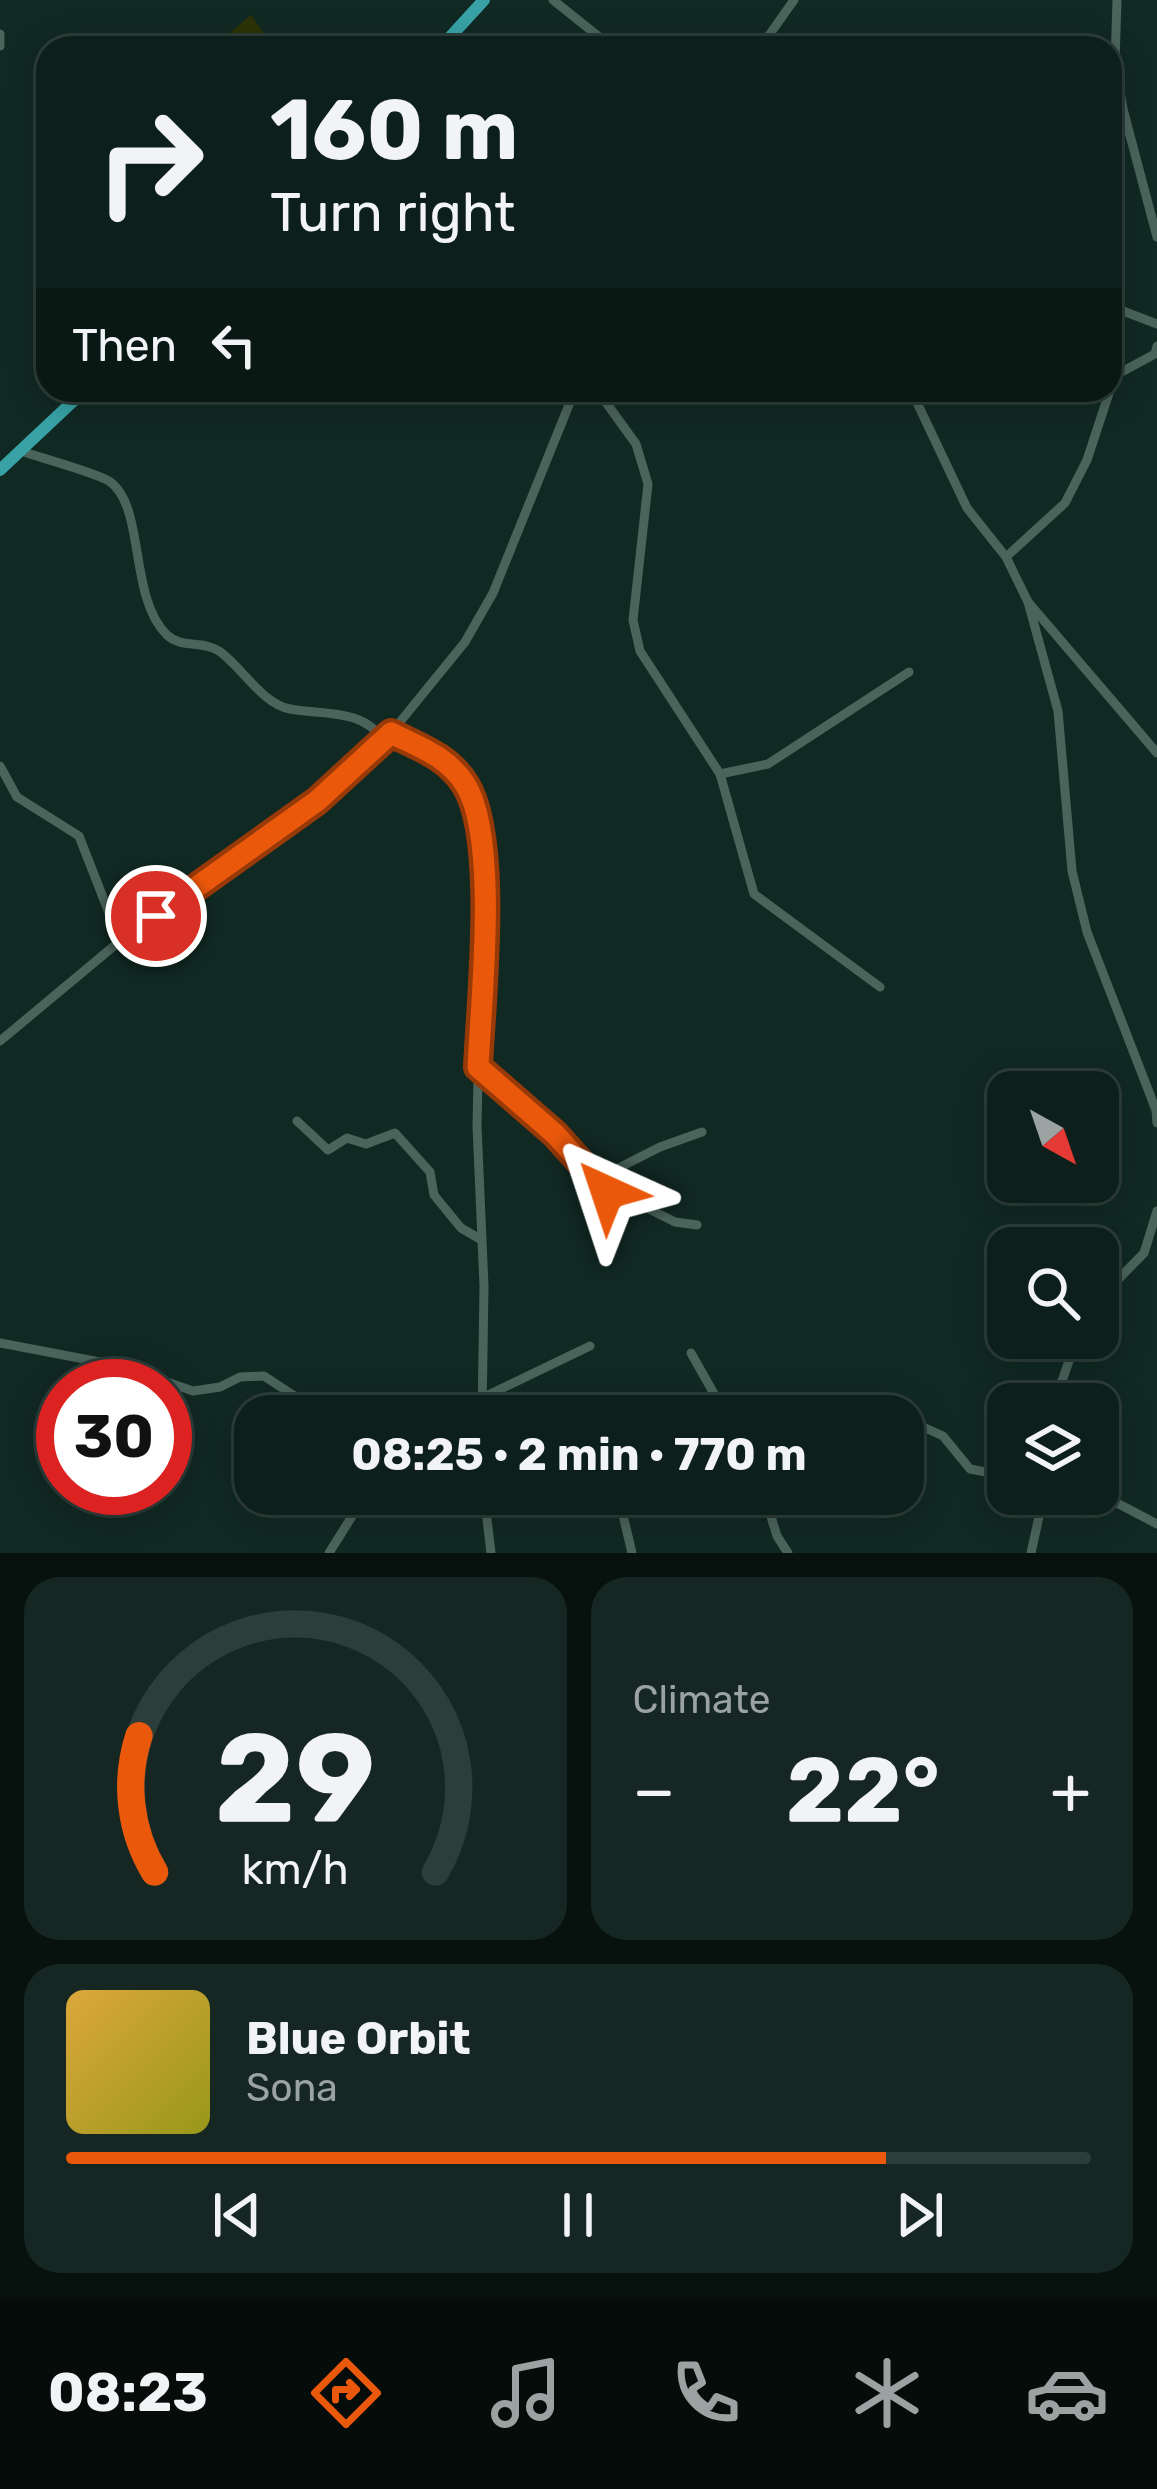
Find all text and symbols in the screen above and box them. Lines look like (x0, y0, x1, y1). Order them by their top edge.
text: 160 m (270, 80, 518, 180)
icon: right (72, 84, 228, 240)
text: Turn right (270, 181, 515, 245)
icon: left (201, 312, 267, 378)
text: Then (72, 319, 177, 372)
pin (105, 865, 207, 967)
icon: arrive (123, 883, 189, 949)
north arrow (987, 1071, 1119, 1203)
map controls (987, 1071, 1119, 1515)
position arrow (544, 1129, 670, 1255)
button: search (987, 1227, 1119, 1359)
speed limit sign: 30 (36, 1359, 192, 1515)
button: layers (987, 1383, 1119, 1515)
text: 08:25 · 2 min · 770 m (351, 1428, 807, 1481)
text: Climate (633, 1677, 771, 1723)
text: 29 (215, 1704, 376, 1852)
text: 22° (786, 1737, 940, 1844)
text: − (633, 1751, 675, 1830)
text: + (1050, 1751, 1091, 1830)
text: km/h (242, 1843, 349, 1894)
text: Blue Orbit (246, 2012, 470, 2065)
text: Sona (246, 2065, 338, 2111)
icon: previous (204, 2182, 270, 2248)
icon: pause (545, 2182, 611, 2248)
icon: next (887, 2182, 953, 2248)
icon: directions (304, 2351, 388, 2435)
icon: music (484, 2351, 568, 2435)
icon: phone (664, 2351, 748, 2435)
icon: climate (845, 2351, 929, 2435)
icon: car (1025, 2351, 1109, 2435)
text: 08:23 (48, 2361, 208, 2425)

